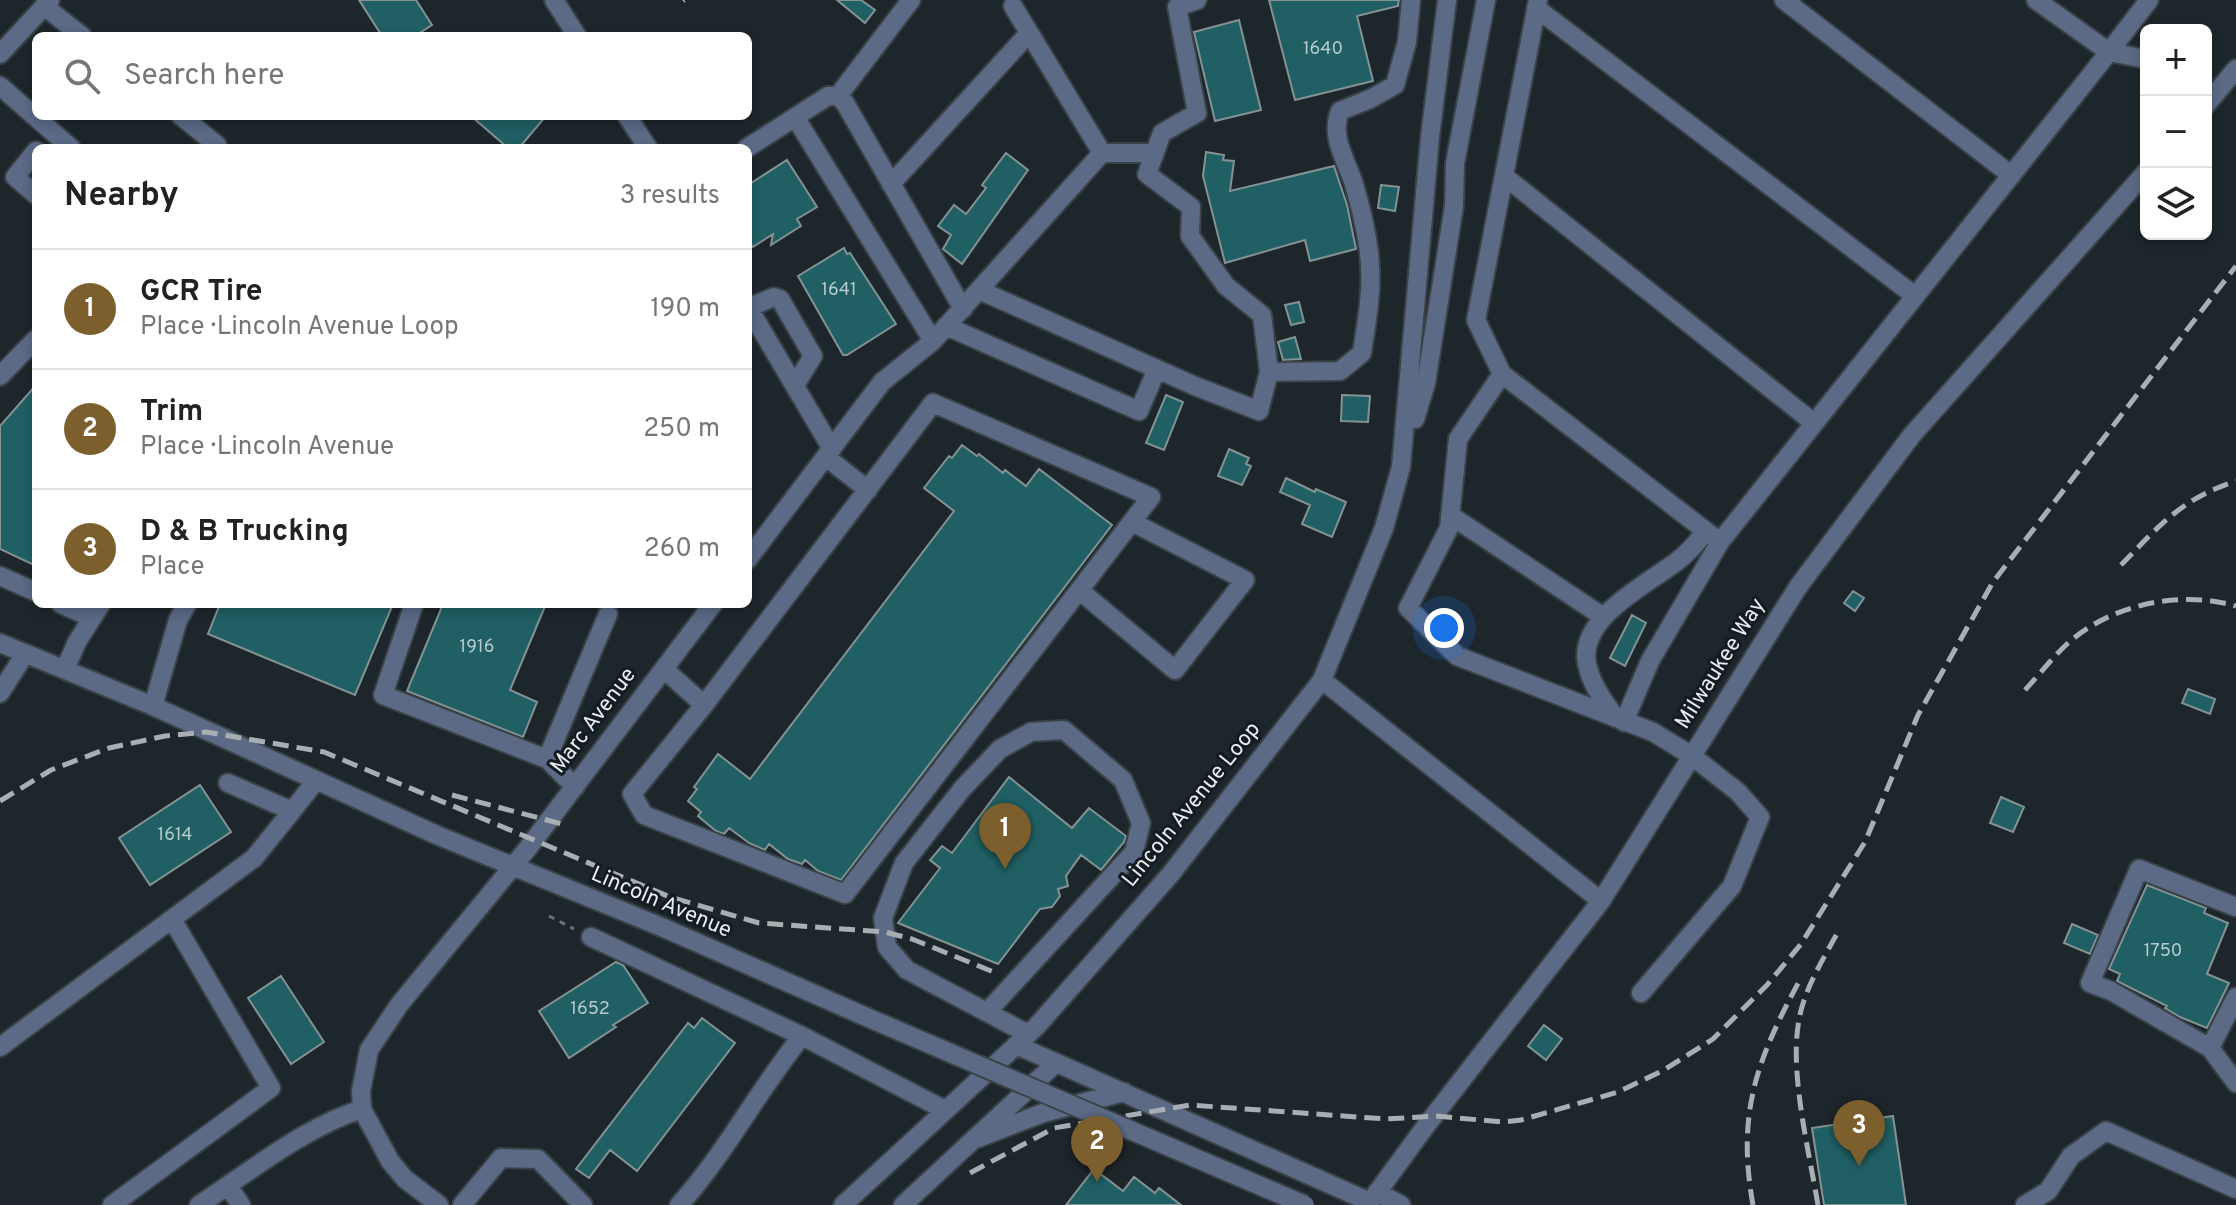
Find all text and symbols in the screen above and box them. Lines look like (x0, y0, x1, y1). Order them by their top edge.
map controls (2140, 24, 2212, 240)
button: + (2140, 24, 2212, 96)
search box (32, 32, 752, 120)
house number: 1640 (1303, 38, 1343, 61)
icon: search (60, 54, 104, 98)
text: Search here (124, 58, 284, 95)
button: − (2140, 96, 2212, 168)
button: layers (2140, 168, 2212, 240)
text: Nearby (64, 175, 179, 218)
text: 3 results (620, 180, 720, 213)
text: GCR Tire (140, 274, 263, 311)
house number: 1641 (821, 279, 857, 302)
text: 1 (85, 293, 95, 326)
text: 190 m (650, 293, 720, 326)
text: Place · Lincoln Avenue Loop (140, 311, 459, 344)
text: Trim (140, 394, 203, 431)
text: 2 (82, 413, 98, 446)
text: 250 m (643, 413, 720, 446)
text: Place · Lincoln Avenue (140, 431, 394, 464)
text: D & B Trucking (140, 514, 349, 551)
text: 3 (82, 533, 98, 566)
text: 260 m (644, 533, 720, 566)
text: Place (140, 551, 204, 584)
street label: Milwaukee Way (1670, 593, 1772, 735)
your location (1424, 608, 1464, 648)
house number: 1916 (460, 636, 494, 659)
street label: Marc Avenue (545, 663, 643, 779)
street label: Lincoln Avenue Loop (1117, 717, 1267, 893)
pin: 1 (979, 803, 1031, 869)
house number: 1614 (158, 824, 193, 847)
street label: Lincoln Avenue (587, 861, 735, 945)
house number: 1750 (2144, 940, 2182, 963)
house number: 1652 (570, 998, 610, 1021)
pin: 3 (1833, 1100, 1885, 1166)
pin: 2 (1071, 1116, 1123, 1182)

